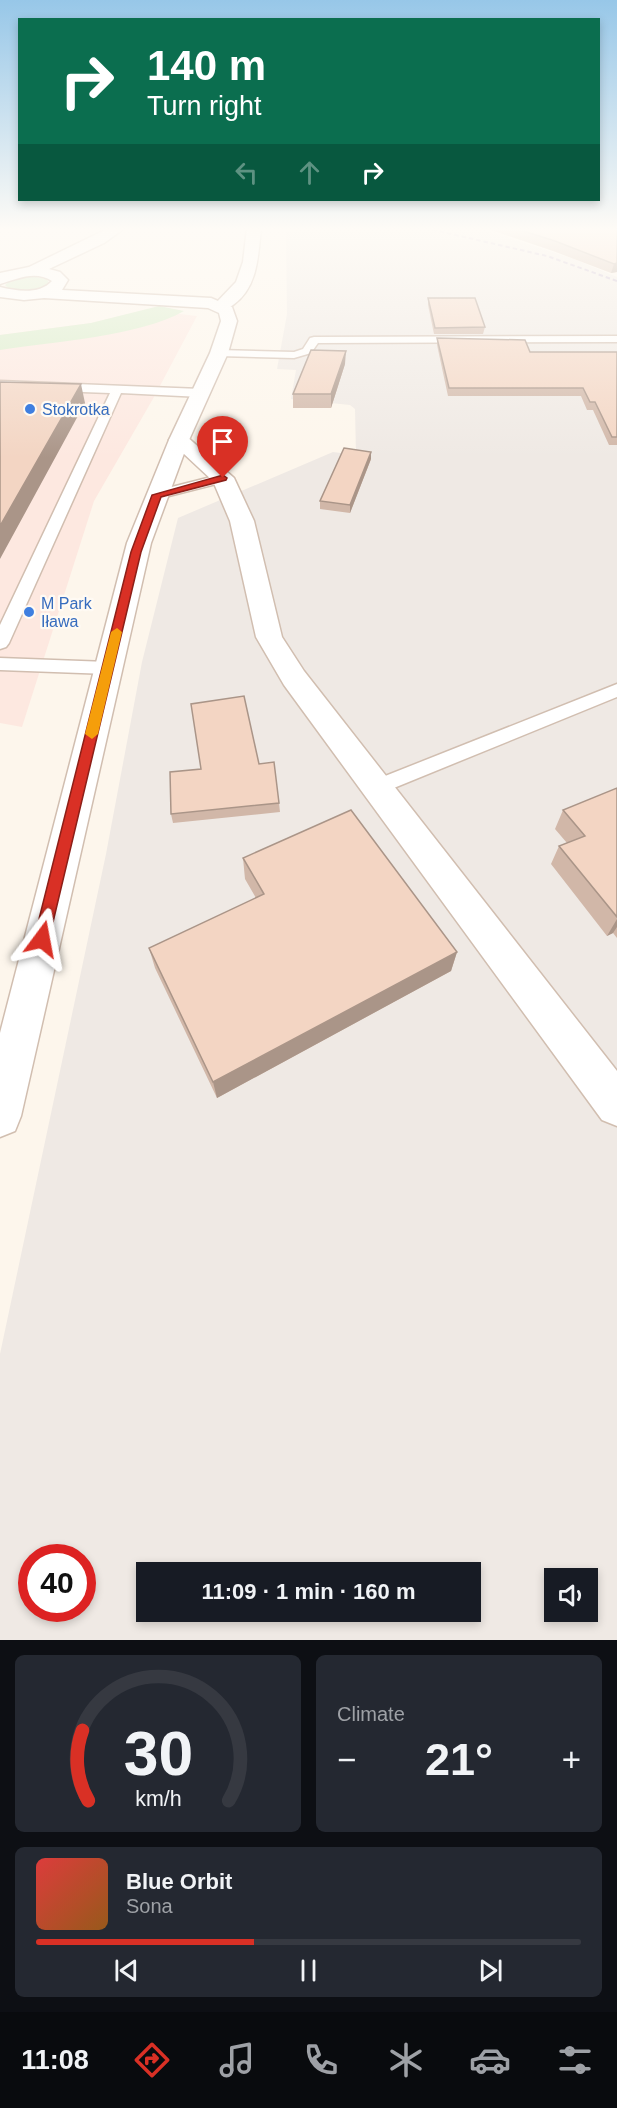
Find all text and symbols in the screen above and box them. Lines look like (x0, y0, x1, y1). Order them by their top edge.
icon: right (48, 42, 126, 120)
text: 140 m (147, 42, 266, 89)
text: Turn right (147, 91, 262, 121)
icon: left (230, 156, 263, 189)
icon: ahead (293, 156, 326, 189)
icon: right (356, 156, 389, 189)
place label: Stokrotka (42, 401, 110, 418)
marker: Stokrotka (23, 402, 37, 416)
pin (197, 416, 248, 478)
icon: arrive (206, 425, 239, 458)
place label: M Park Iława (41, 595, 93, 630)
marker: M Park Iława (22, 605, 36, 619)
position arrow (10, 907, 74, 971)
speed limit sign: 40 (18, 1544, 96, 1622)
map controls (544, 1568, 598, 1622)
button: sound (544, 1568, 598, 1622)
text: 11:09 · 1 min · 160 m (202, 1579, 416, 1604)
text: Climate (337, 1703, 405, 1725)
text: 30 (123, 1719, 193, 1788)
text: 21° (425, 1734, 493, 1785)
text: − (337, 1741, 356, 1778)
text: + (562, 1741, 581, 1778)
text: km/h (135, 1787, 181, 1811)
text: Blue Orbit (126, 1869, 232, 1894)
text: Sona (126, 1895, 173, 1917)
icon: previous (110, 1954, 143, 1987)
icon: pause (292, 1954, 325, 1987)
icon: next (474, 1954, 507, 1987)
icon: directions (131, 2039, 173, 2081)
icon: music (216, 2039, 258, 2081)
icon: phone (300, 2039, 342, 2081)
icon: climate (385, 2039, 427, 2081)
icon: car (469, 2039, 511, 2081)
icon: filters (554, 2039, 596, 2081)
text: 11:08 (21, 2045, 89, 2075)

